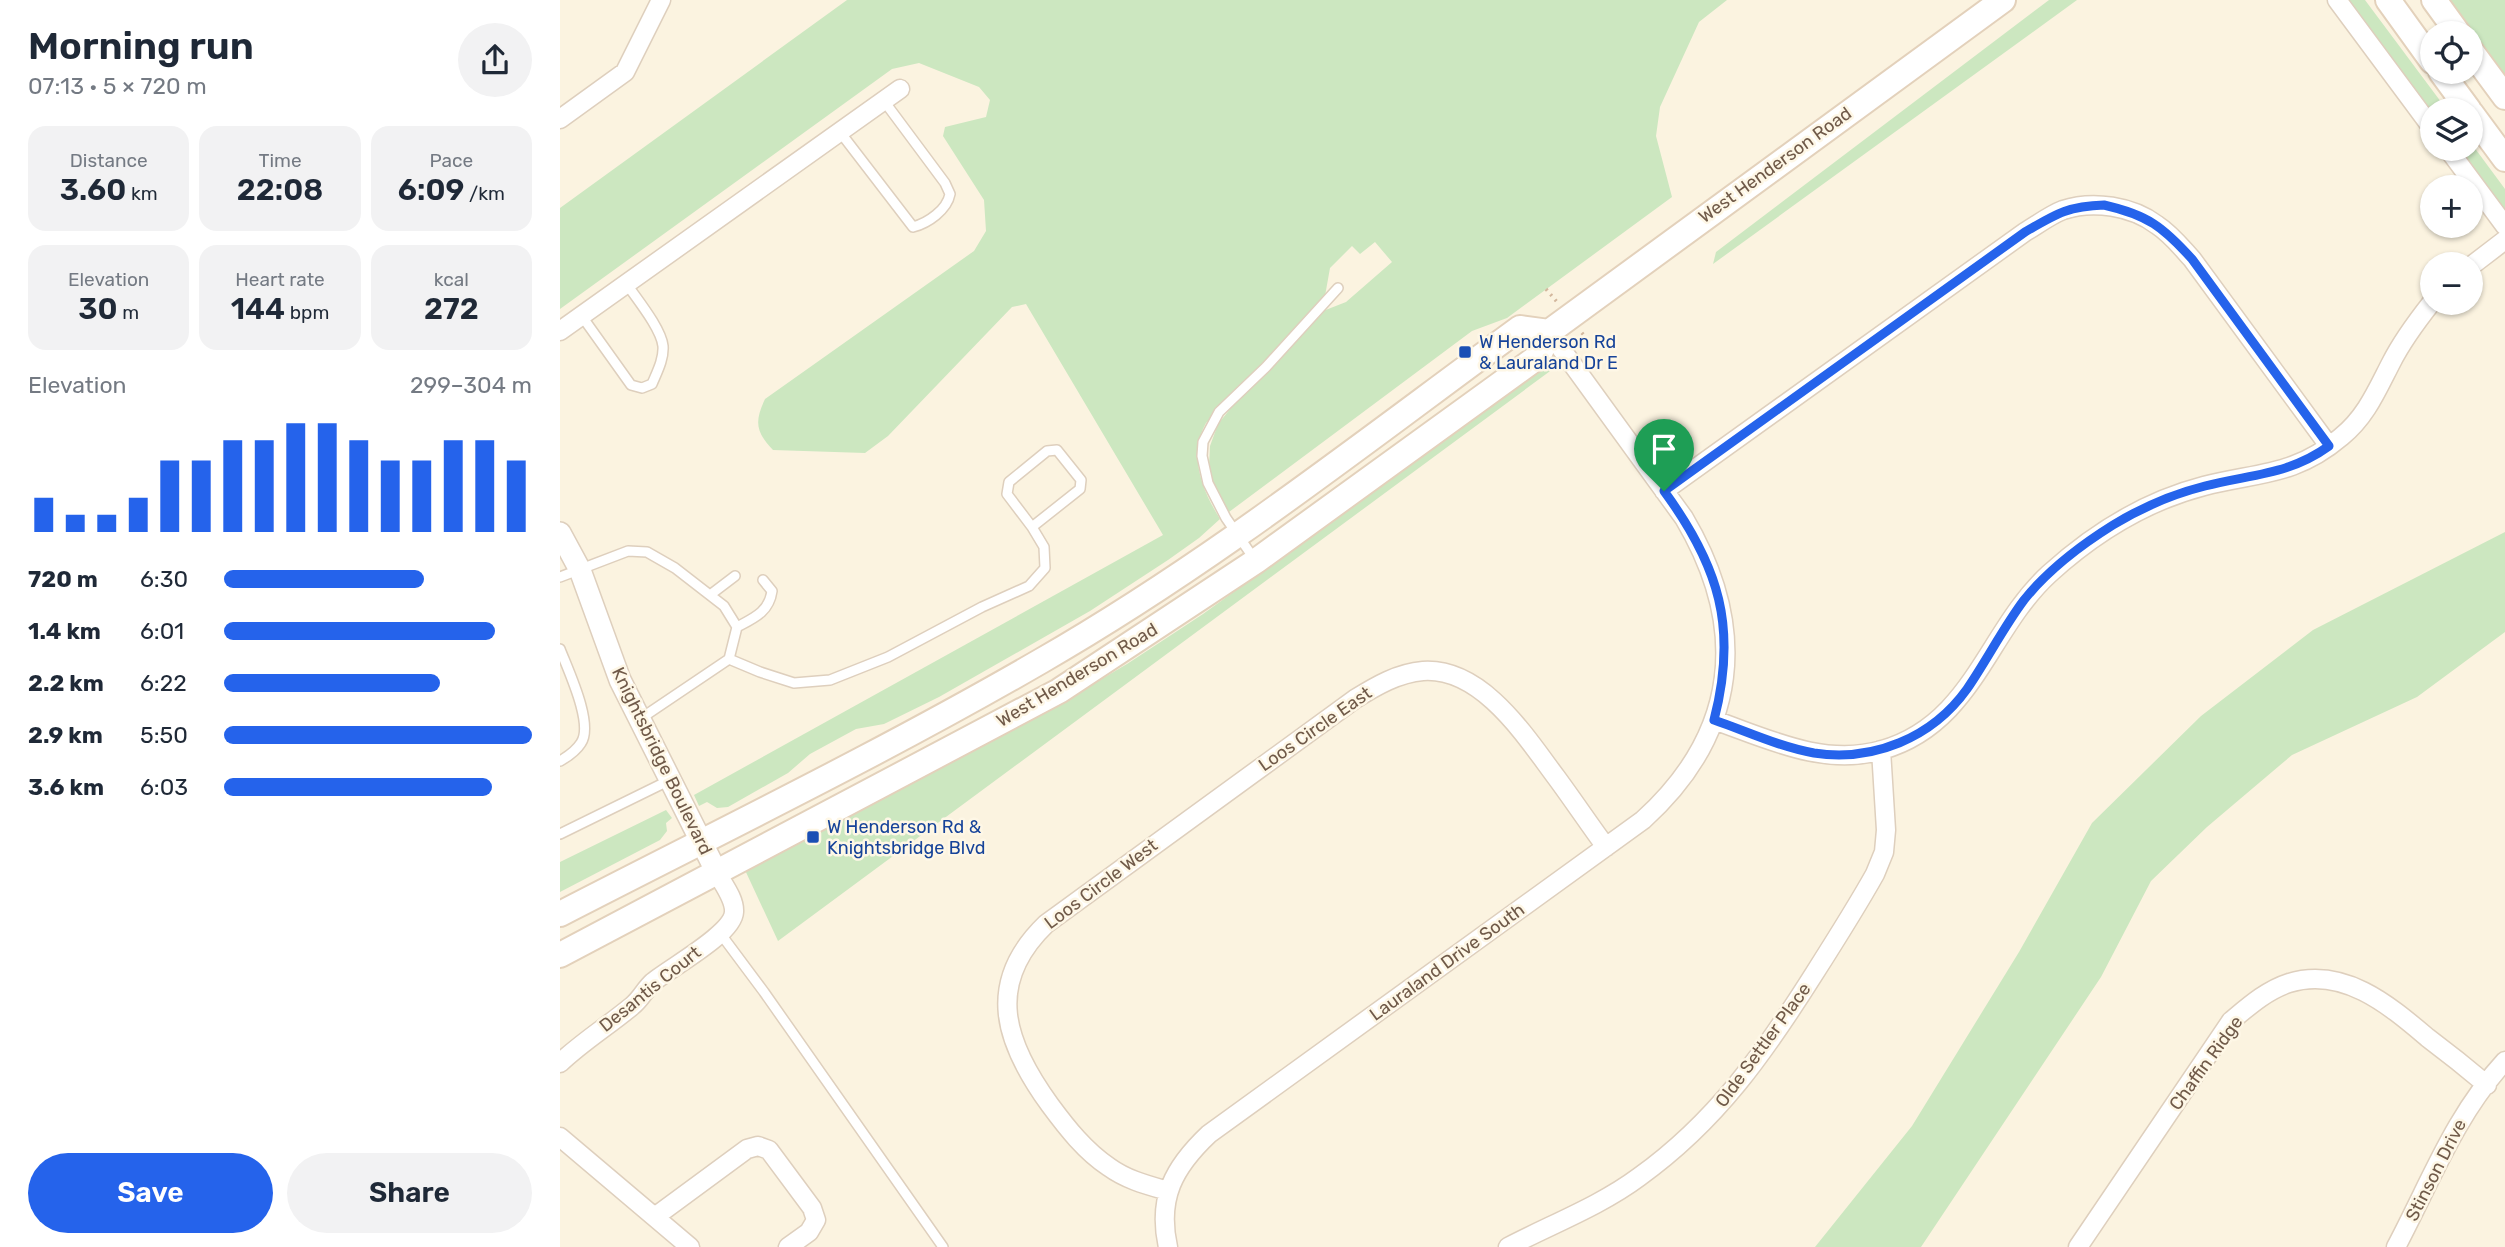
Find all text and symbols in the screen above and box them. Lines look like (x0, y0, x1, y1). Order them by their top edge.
map controls (2420, 21, 2483, 315)
button: locate (2420, 21, 2483, 84)
text: Morning run (28, 23, 254, 69)
button: share (458, 23, 532, 97)
text: 07:13 · 5 × 720 m (28, 72, 207, 100)
button: layers (2420, 98, 2483, 161)
street label: West Henderson Road (1694, 102, 1856, 228)
text: Distance (70, 149, 148, 172)
text: Time (258, 149, 302, 172)
text: Pace (430, 149, 473, 172)
text: 3.60 (60, 172, 126, 208)
text: 22:08 (237, 172, 323, 208)
text: 6:09 (398, 172, 464, 208)
button: + (2420, 175, 2483, 238)
text: km (126, 182, 158, 205)
text: /km (464, 182, 505, 205)
button: − (2420, 252, 2483, 315)
text: Elevation (68, 268, 149, 291)
text: Heart rate (235, 268, 325, 291)
text: kcal (434, 268, 469, 291)
text: 30 (78, 291, 118, 327)
text: 144 (231, 291, 285, 327)
text: 272 (424, 291, 479, 327)
text: m (118, 301, 139, 324)
text: bpm (285, 301, 329, 324)
place label: W Henderson Rd & Lauraland Dr E (1479, 331, 1618, 374)
marker: W Henderson Rd & Lauraland Dr E (1457, 344, 1473, 360)
text: Elevation (28, 371, 127, 399)
text: 299–304 m (410, 371, 532, 399)
pin (1634, 419, 1694, 491)
icon: arrive (1645, 430, 1683, 468)
text: 720 m (28, 565, 98, 593)
text: 6:30 (140, 565, 188, 593)
text: 1.4 km (28, 617, 101, 645)
text: 6:01 (140, 617, 184, 645)
street label: West Henderson Road (993, 618, 1161, 732)
street label: Knightsbridge Boulevard (607, 664, 717, 858)
text: 2.2 km (28, 669, 104, 697)
text: 6:22 (140, 669, 187, 697)
street label: Loos Circle East (1254, 682, 1376, 776)
text: 2.9 km (28, 721, 103, 749)
text: 5:50 (140, 721, 188, 749)
text: 3.6 km (28, 773, 104, 801)
text: 6:03 (140, 773, 188, 801)
place label: W Henderson Rd & Knightsbridge Blvd (827, 816, 985, 859)
marker: W Henderson Rd & Knightsbridge Blvd (805, 829, 821, 845)
street label: Loos Circle West (1040, 834, 1162, 934)
street label: Lauraland Drive South (1365, 898, 1529, 1026)
street label: Desantis Court (595, 941, 705, 1037)
street label: Olde Settler Place (1711, 979, 1815, 1111)
street label: Chaffin Ridge (2164, 1012, 2248, 1114)
street label: Stinson Drive (2401, 1115, 2471, 1225)
button: Save (28, 1153, 273, 1233)
button: Share (287, 1153, 532, 1233)

